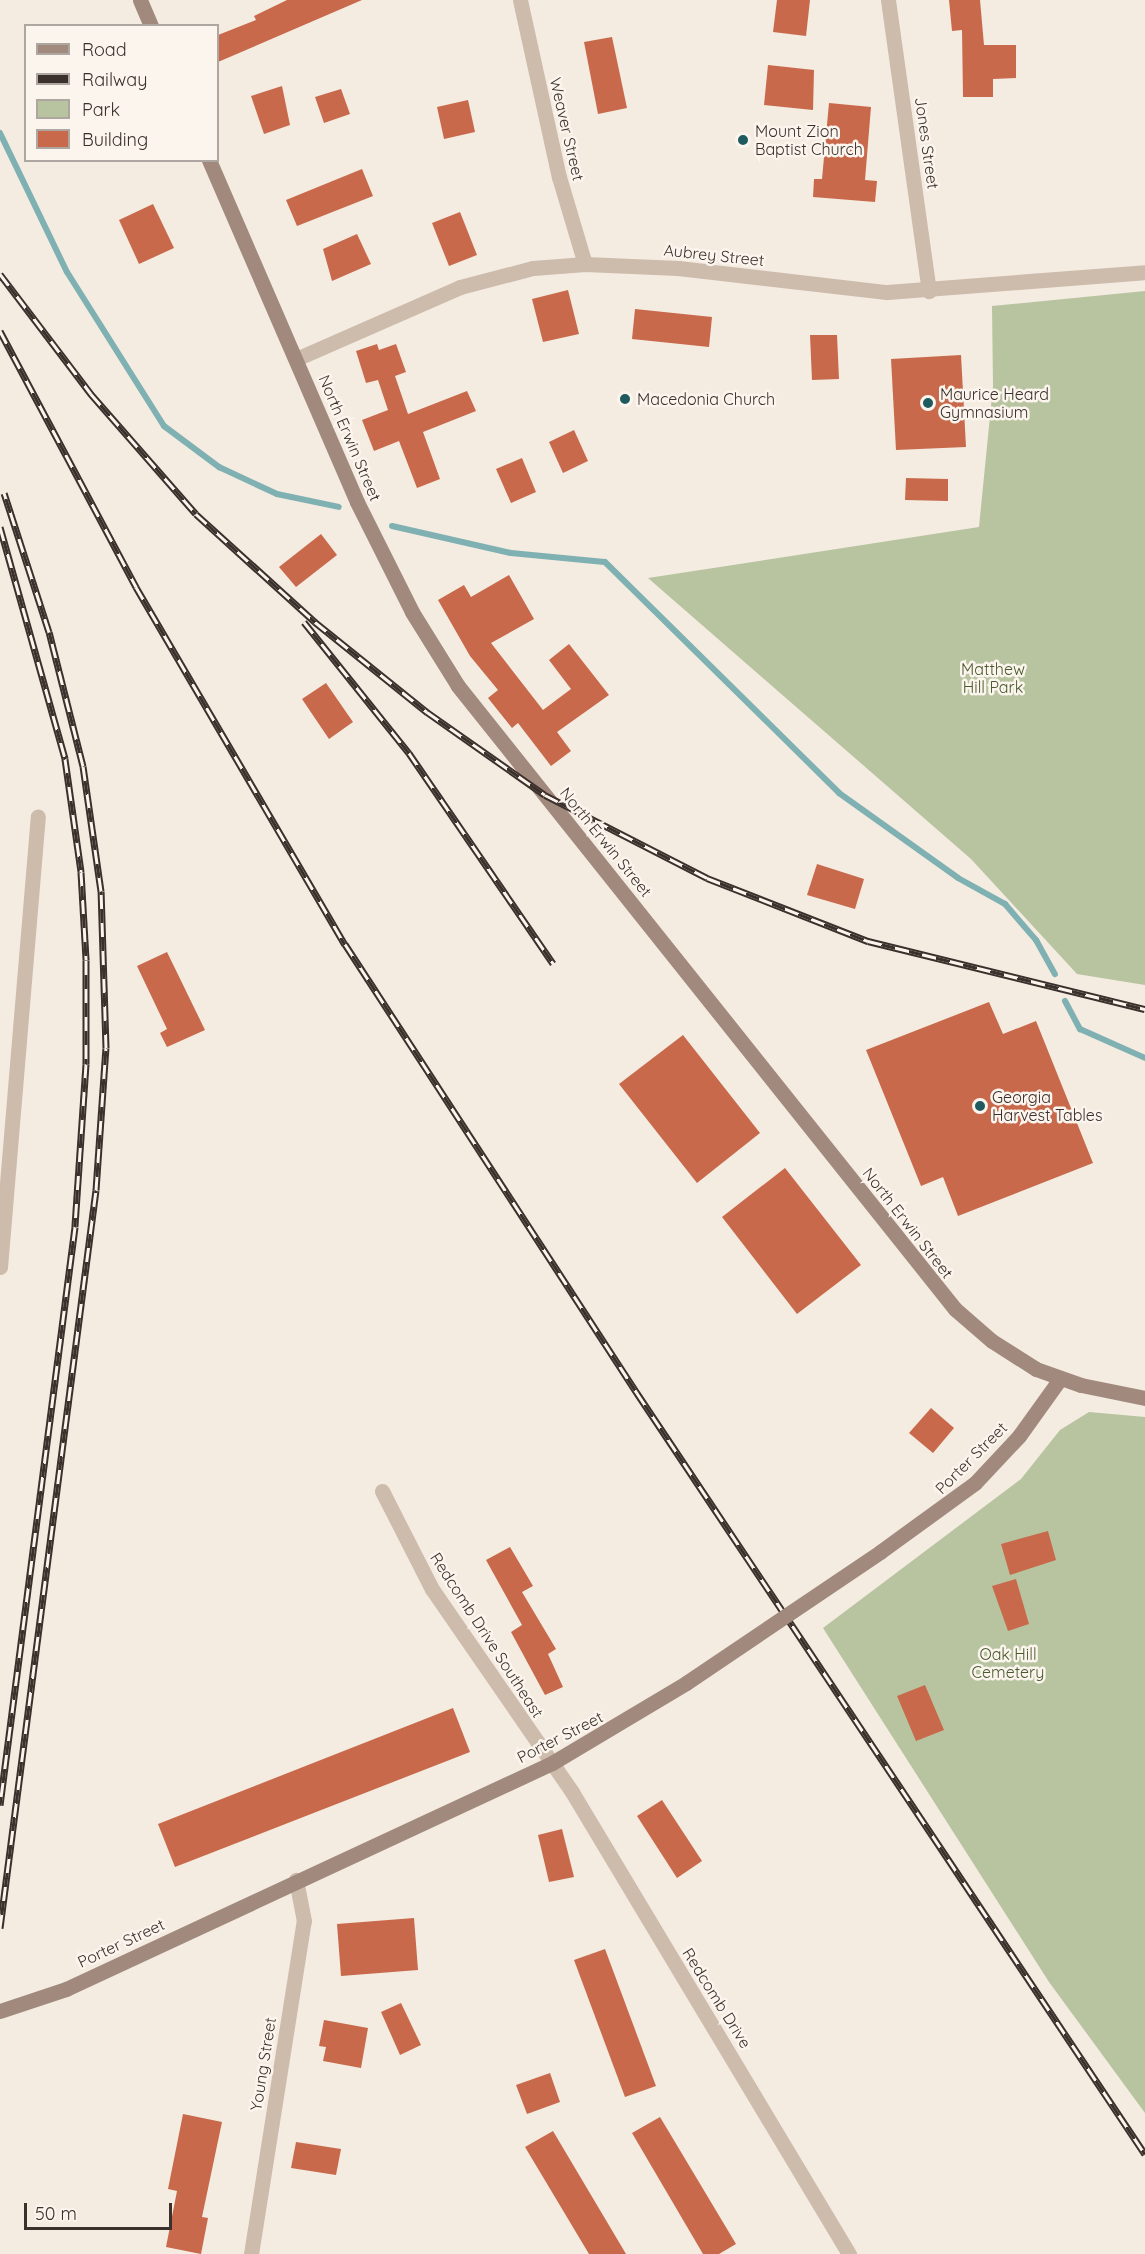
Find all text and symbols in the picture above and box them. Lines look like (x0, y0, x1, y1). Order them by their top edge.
legend (24, 24, 219, 162)
text: Road (82, 38, 127, 61)
text: Railway (82, 68, 148, 91)
street label: Weaver Street (546, 75, 588, 183)
street label: Jones Street (911, 96, 943, 190)
text: Park (82, 98, 120, 121)
place label: Mount Zion Baptist Church (755, 121, 863, 159)
text: Building (82, 128, 148, 151)
marker: Mount Zion Baptist Church (736, 133, 750, 147)
street label: Aubrey Street (663, 240, 765, 270)
street label: North Erwin Street (315, 372, 385, 504)
place label: Maurice Heard Gymnasium (940, 384, 1049, 422)
place label: Macedonia Church (637, 389, 775, 409)
marker: Macedonia Church (618, 392, 632, 406)
marker: Maurice Heard Gymnasium (921, 396, 935, 410)
park label: Matthew Hill Park (961, 659, 1025, 697)
street label: North Erwin Street (556, 783, 656, 901)
place label: Georgia Harvest Tables (992, 1087, 1102, 1125)
marker: Georgia Harvest Tables (973, 1099, 987, 1113)
street label: North Erwin Street (859, 1164, 957, 1282)
street label: Porter Street (931, 1418, 1011, 1498)
street label: Redcomb Drive Southeast (426, 1549, 548, 1721)
park label: Oak Hill Cemetery (972, 1644, 1044, 1682)
street label: Porter Street (514, 1707, 606, 1767)
street label: Porter Street (74, 1914, 168, 1972)
street label: Redcomb Drive (679, 1944, 755, 2052)
street label: Young Street (246, 2016, 280, 2112)
scale bar (27, 2191, 176, 2229)
text: 50 m (35, 2202, 77, 2225)

